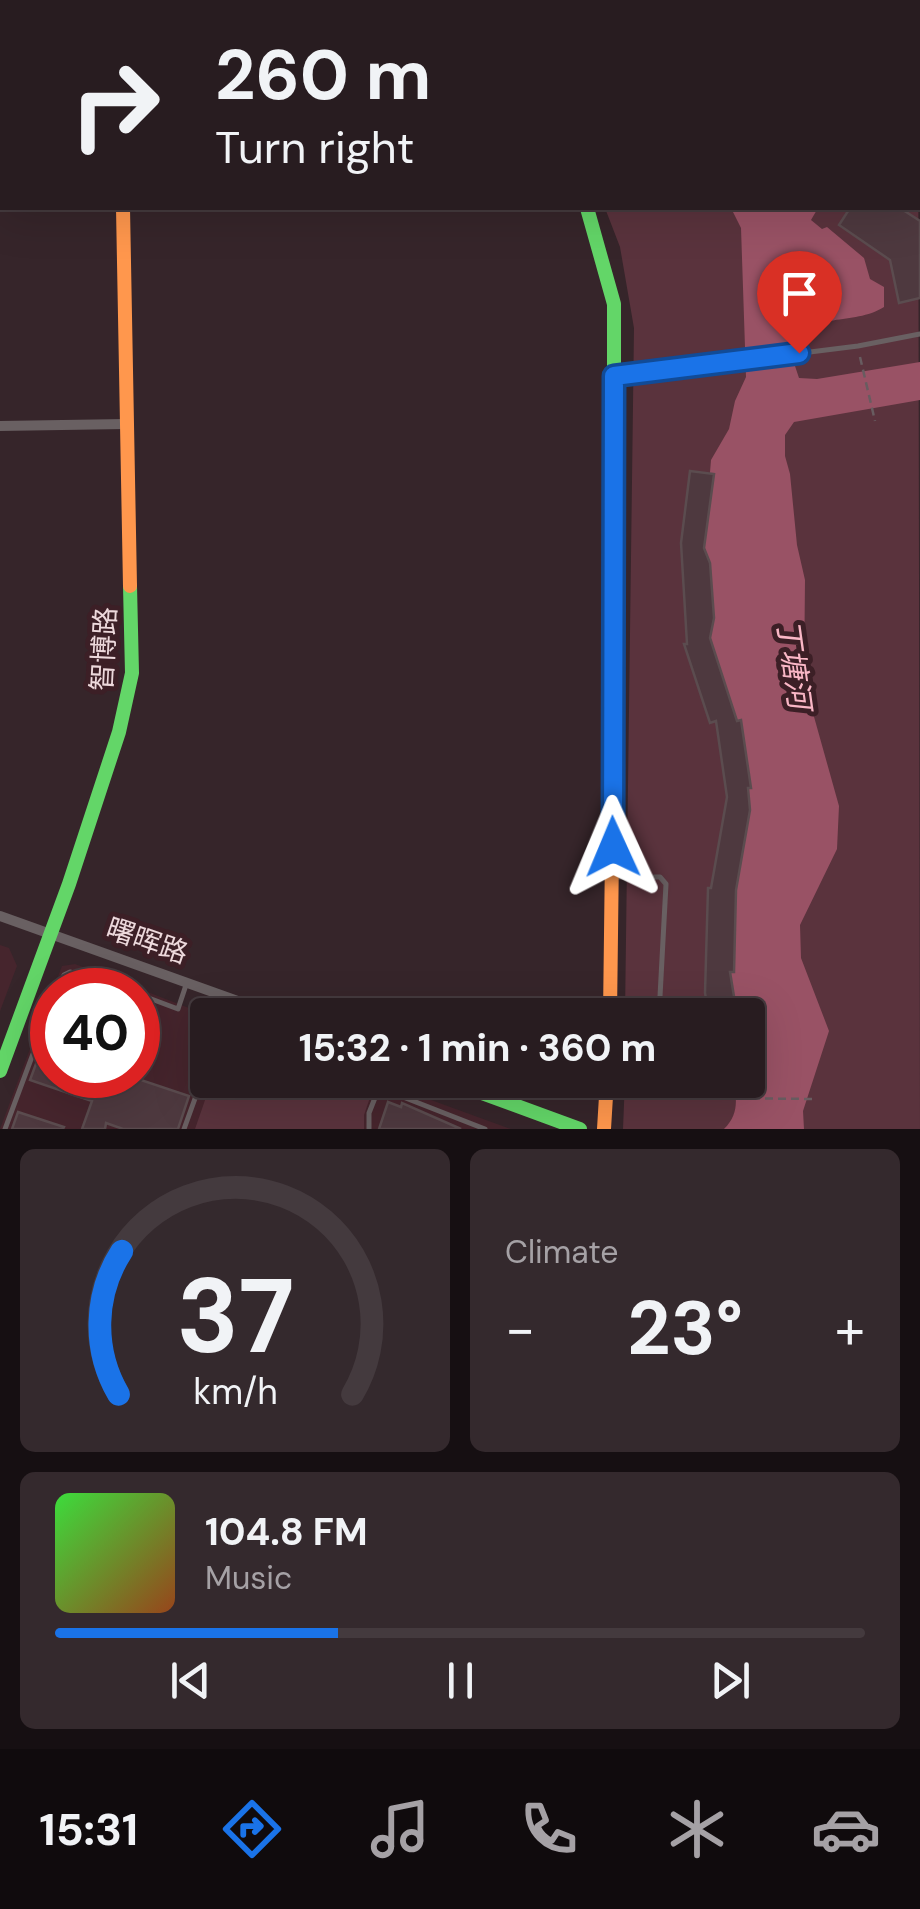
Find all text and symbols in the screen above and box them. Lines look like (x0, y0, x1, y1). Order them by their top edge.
text: 260 m (215, 30, 431, 121)
icon: right (50, 40, 180, 170)
text: Turn right (215, 118, 414, 177)
pin (757, 251, 842, 354)
icon: arrive (772, 266, 827, 321)
street label: 智博路 (83, 606, 125, 692)
water label: 丁塘河 (768, 617, 820, 716)
position arrow (561, 795, 665, 899)
street label: 曙晖路 (101, 910, 193, 972)
speed limit sign: 40 (30, 968, 160, 1098)
text: 15:32 · 1 min · 360 m (299, 1023, 656, 1073)
text: Climate (505, 1231, 619, 1273)
text: 37 (176, 1249, 294, 1384)
text: 23° (627, 1280, 743, 1377)
text: − (505, 1293, 535, 1365)
text: + (835, 1293, 865, 1365)
text: km/h (193, 1369, 277, 1415)
text: 104.8 FM (205, 1507, 368, 1557)
text: Music (205, 1557, 292, 1599)
icon: previous (163, 1653, 218, 1708)
icon: pause (433, 1653, 488, 1708)
icon: next (703, 1653, 758, 1708)
icon: directions (217, 1794, 287, 1864)
icon: music (365, 1794, 435, 1864)
icon: phone (514, 1794, 584, 1864)
icon: climate (662, 1794, 732, 1864)
icon: car (811, 1794, 881, 1864)
text: 15:31 (39, 1800, 138, 1859)

